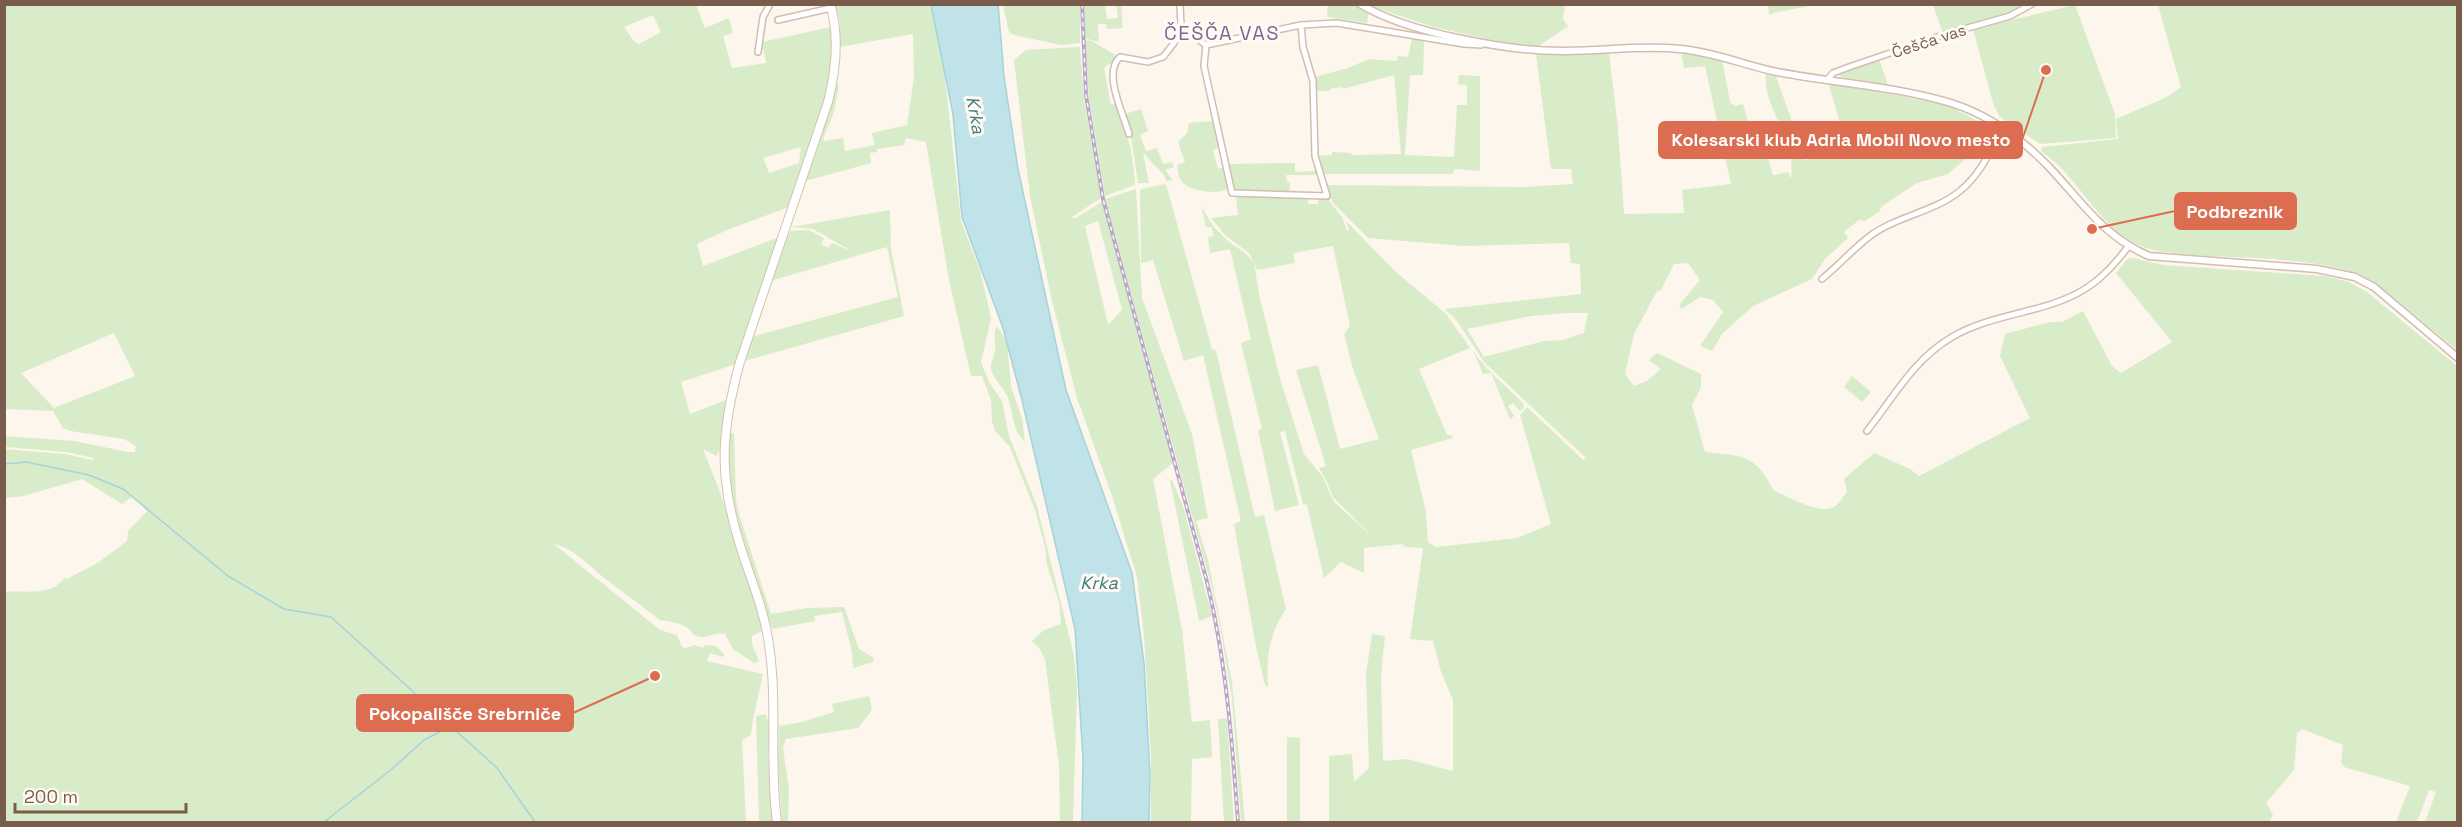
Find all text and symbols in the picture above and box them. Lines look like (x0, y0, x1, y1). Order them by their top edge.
street label: Češča vas (1889, 19, 1969, 63)
district label: ČEŠČA VAS (1164, 20, 1280, 46)
water label: Krka (961, 94, 991, 136)
callout: Kolesarski klub Adria Mobil Novo mesto (1659, 122, 2022, 158)
text: Kolesarski klub Adria Mobil Novo mesto (1672, 128, 2010, 151)
callout: Podbreznik (2175, 193, 2296, 229)
text: Podbreznik (2186, 200, 2284, 223)
water label: Krka (1080, 571, 1118, 594)
callout: Pokopališče Srebrniče (357, 695, 573, 731)
text: Pokopališče Srebrniče (369, 702, 561, 725)
scale bar (15, 776, 186, 814)
text: 200 m (24, 785, 78, 808)

